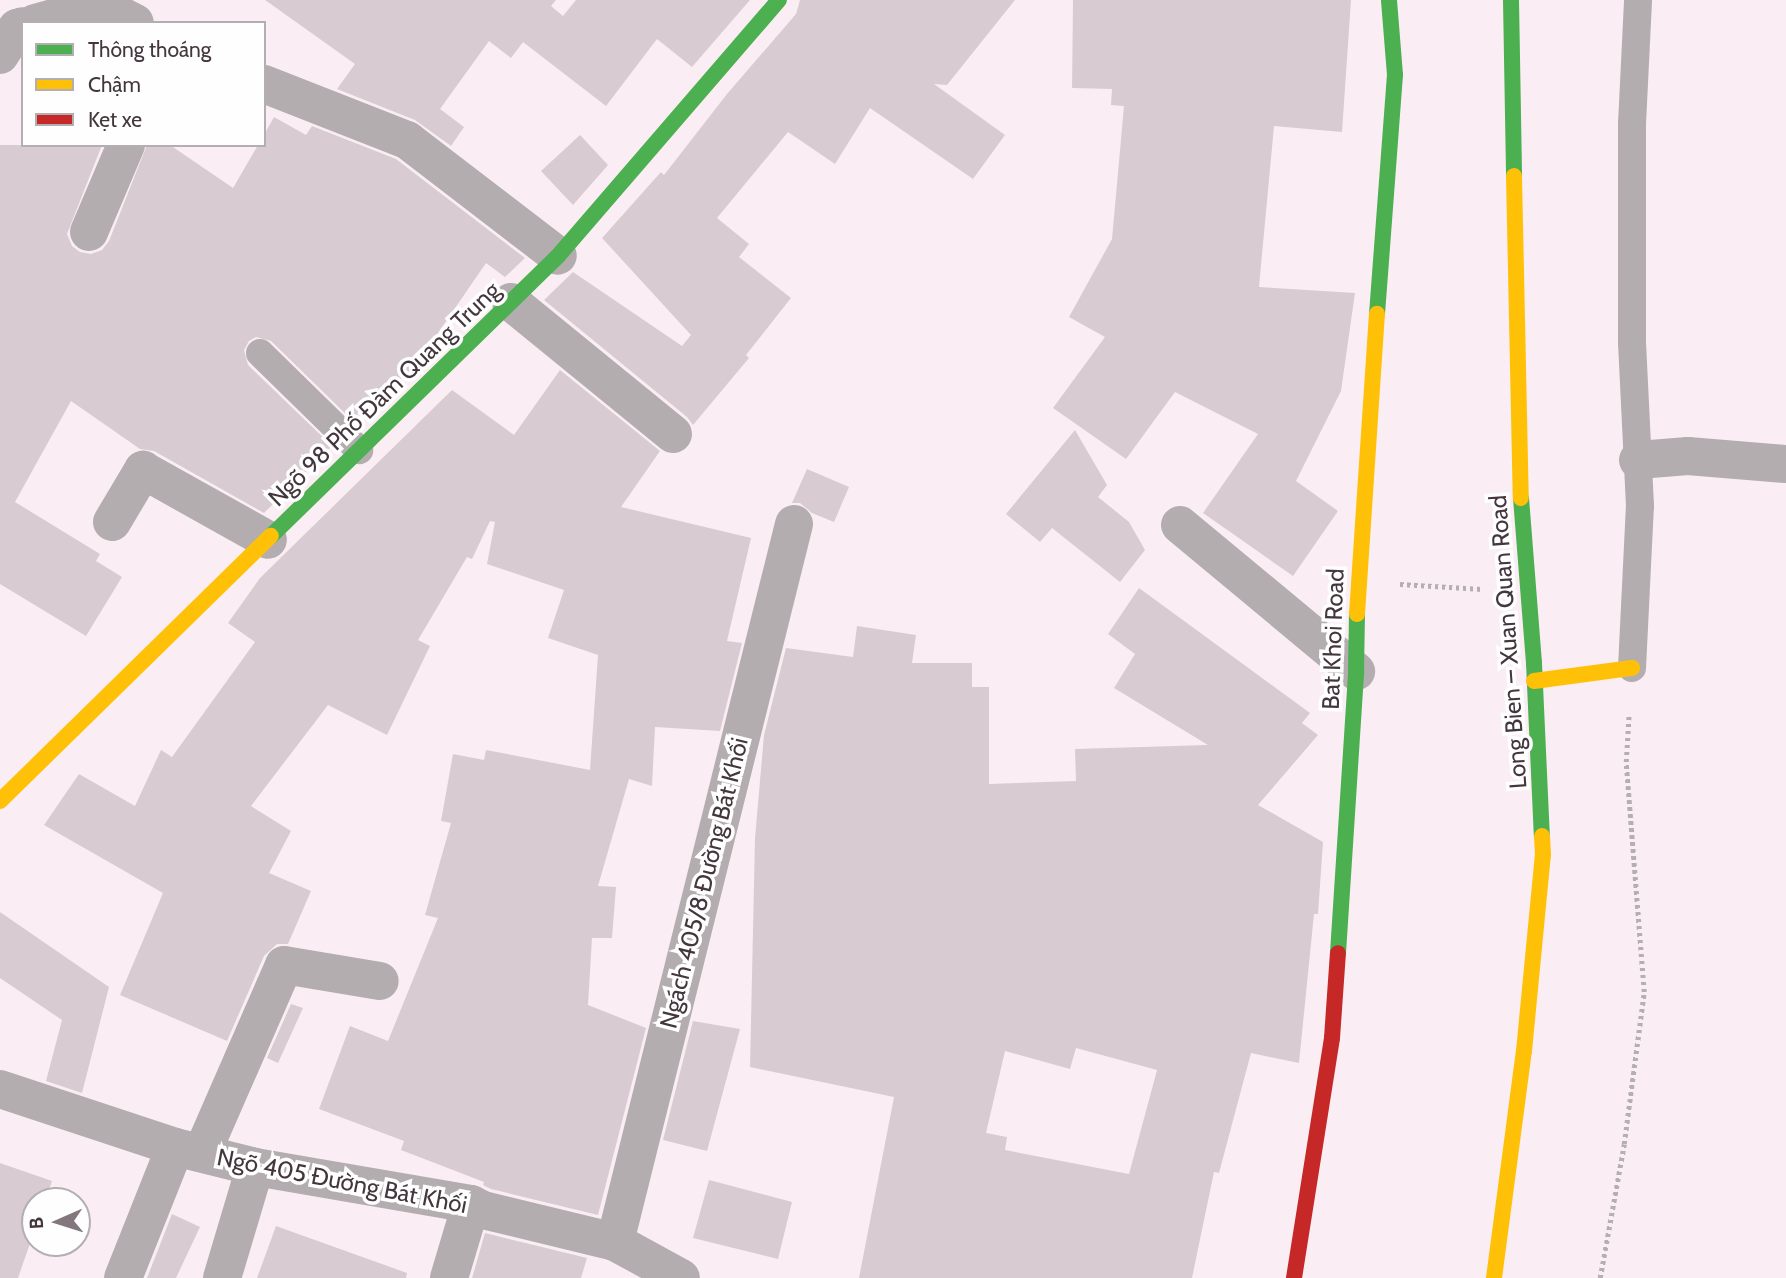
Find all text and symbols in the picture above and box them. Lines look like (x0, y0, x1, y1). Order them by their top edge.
legend (21, 21, 266, 147)
text: Thông thoáng (88, 37, 211, 62)
text: Chậm (88, 72, 141, 97)
text: Kẹt xe (88, 107, 142, 132)
street label: Ngõ 98 Phố Đàm Quang Trung (262, 276, 506, 512)
street label: Long Bien – Xuan Quan Road (1483, 494, 1533, 790)
street label: Bat Khoi Road (1316, 568, 1350, 710)
street label: Ngách 405/8 Đường Bát Khối (654, 735, 754, 1031)
street label: Ngõ 405 Đường Bát Khối (215, 1143, 469, 1219)
north arrow (21, 1187, 91, 1257)
text: B (25, 1216, 48, 1230)

